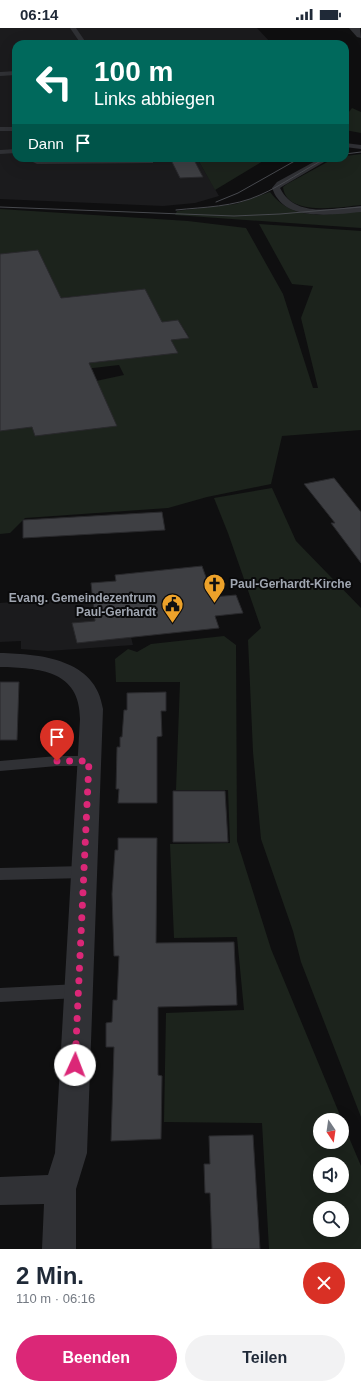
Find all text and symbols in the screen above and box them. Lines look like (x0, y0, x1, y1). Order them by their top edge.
text: 06:14 (20, 6, 58, 23)
icon: left (28, 56, 80, 108)
text: 100 m (94, 56, 173, 87)
text: Links abbiegen (94, 89, 215, 109)
icon: arrive (72, 132, 94, 154)
text: Dann (28, 135, 64, 152)
church icon: Paul-Gerhardt-Kirche (202, 571, 228, 604)
place label: Paul-Gerhardt-Kirche (230, 577, 352, 591)
place label: Evang. Gemeindezentrum Paul-Gerhardt (9, 591, 156, 619)
public building icon: Evang. Gemeindezentrum Paul-Gerhardt (159, 592, 185, 625)
pin (40, 720, 74, 761)
icon: arrive (46, 726, 68, 748)
position arrow (54, 1044, 96, 1086)
north arrow (313, 1113, 349, 1149)
map controls (313, 1113, 349, 1237)
button: sound (313, 1157, 349, 1193)
button: search (313, 1201, 349, 1237)
text: 2 Min. (16, 1262, 84, 1289)
button: close (303, 1262, 345, 1304)
text: 110 m · 06:16 (16, 1291, 95, 1306)
button: Beenden (16, 1335, 177, 1381)
button: Teilen (185, 1335, 345, 1381)

